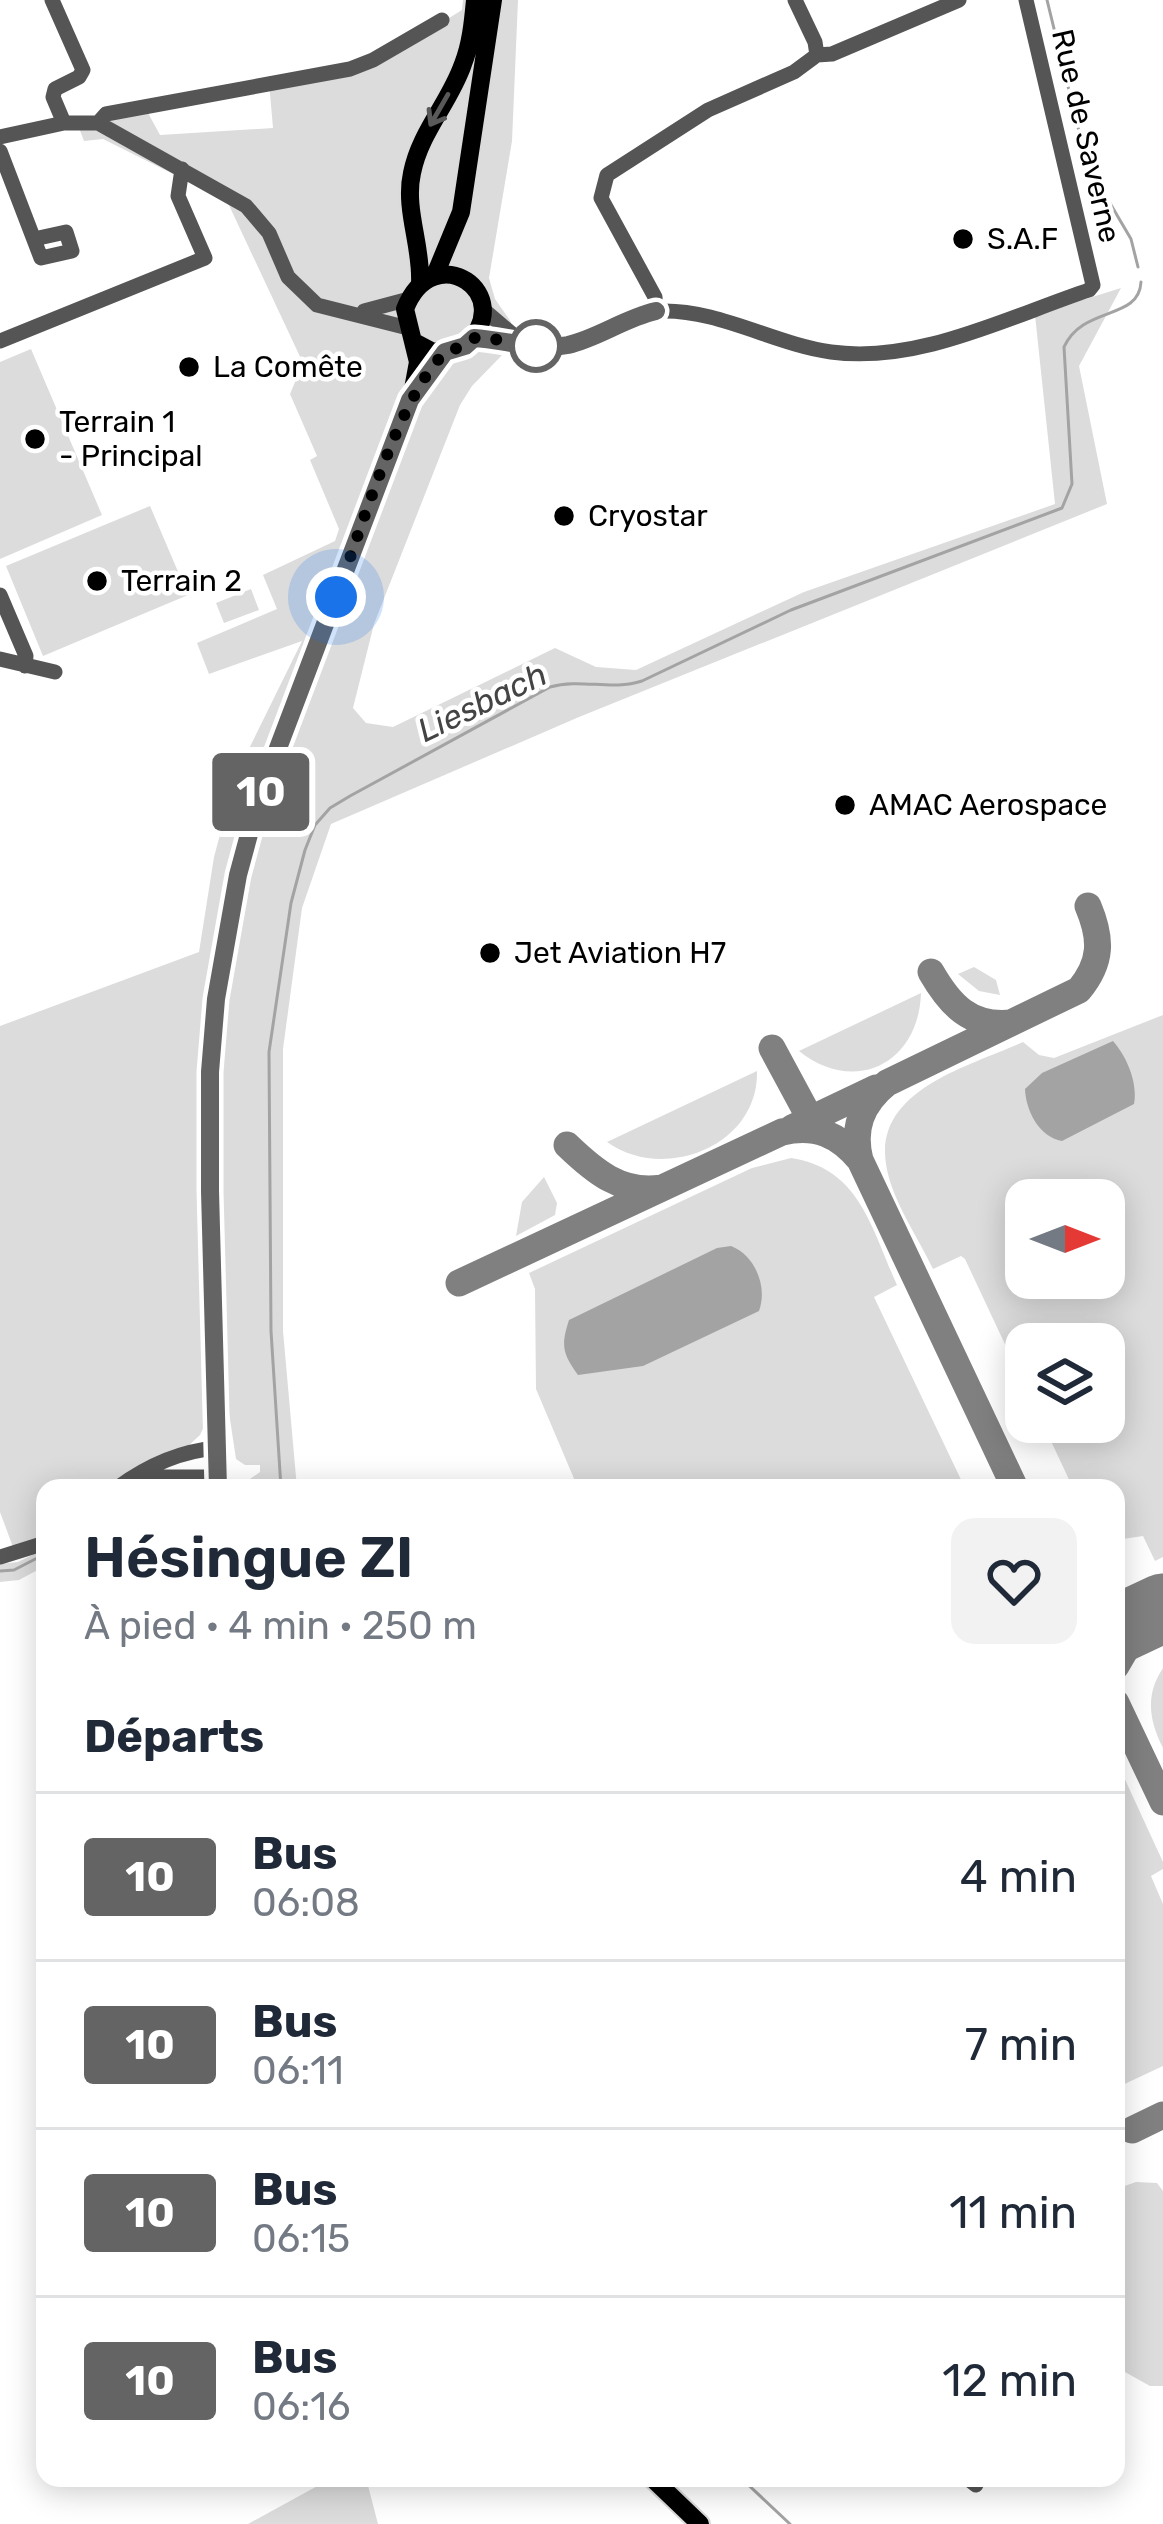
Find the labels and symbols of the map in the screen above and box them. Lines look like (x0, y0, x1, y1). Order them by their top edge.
street label: Rue de Saverne (1044, 26, 1128, 246)
one-way arrow (427, 92, 451, 127)
place label: S.A.F (987, 221, 1058, 257)
marker: S.A.F (950, 226, 976, 252)
unlabelled marker (511, 321, 561, 371)
place label: La Comête (213, 349, 363, 385)
marker: La Comête (176, 354, 202, 380)
place label: Terrain 1 - Principal (59, 404, 203, 474)
marker: Terrain 1 - Principal (22, 426, 48, 452)
place label: Cryostar (588, 498, 708, 534)
marker: Cryostar (551, 503, 577, 529)
place label: Terrain 2 (121, 563, 242, 599)
your location (306, 567, 366, 627)
marker: Terrain 2 (84, 568, 110, 594)
water label: Liesbach (411, 654, 553, 750)
line badge: 10 (207, 753, 315, 831)
place label: AMAC Aerospace (869, 787, 1107, 823)
marker: AMAC Aerospace (832, 792, 858, 818)
place label: Jet Aviation H7 (514, 935, 726, 971)
marker: Jet Aviation H7 (477, 940, 503, 966)
north arrow (1005, 1179, 1125, 1299)

